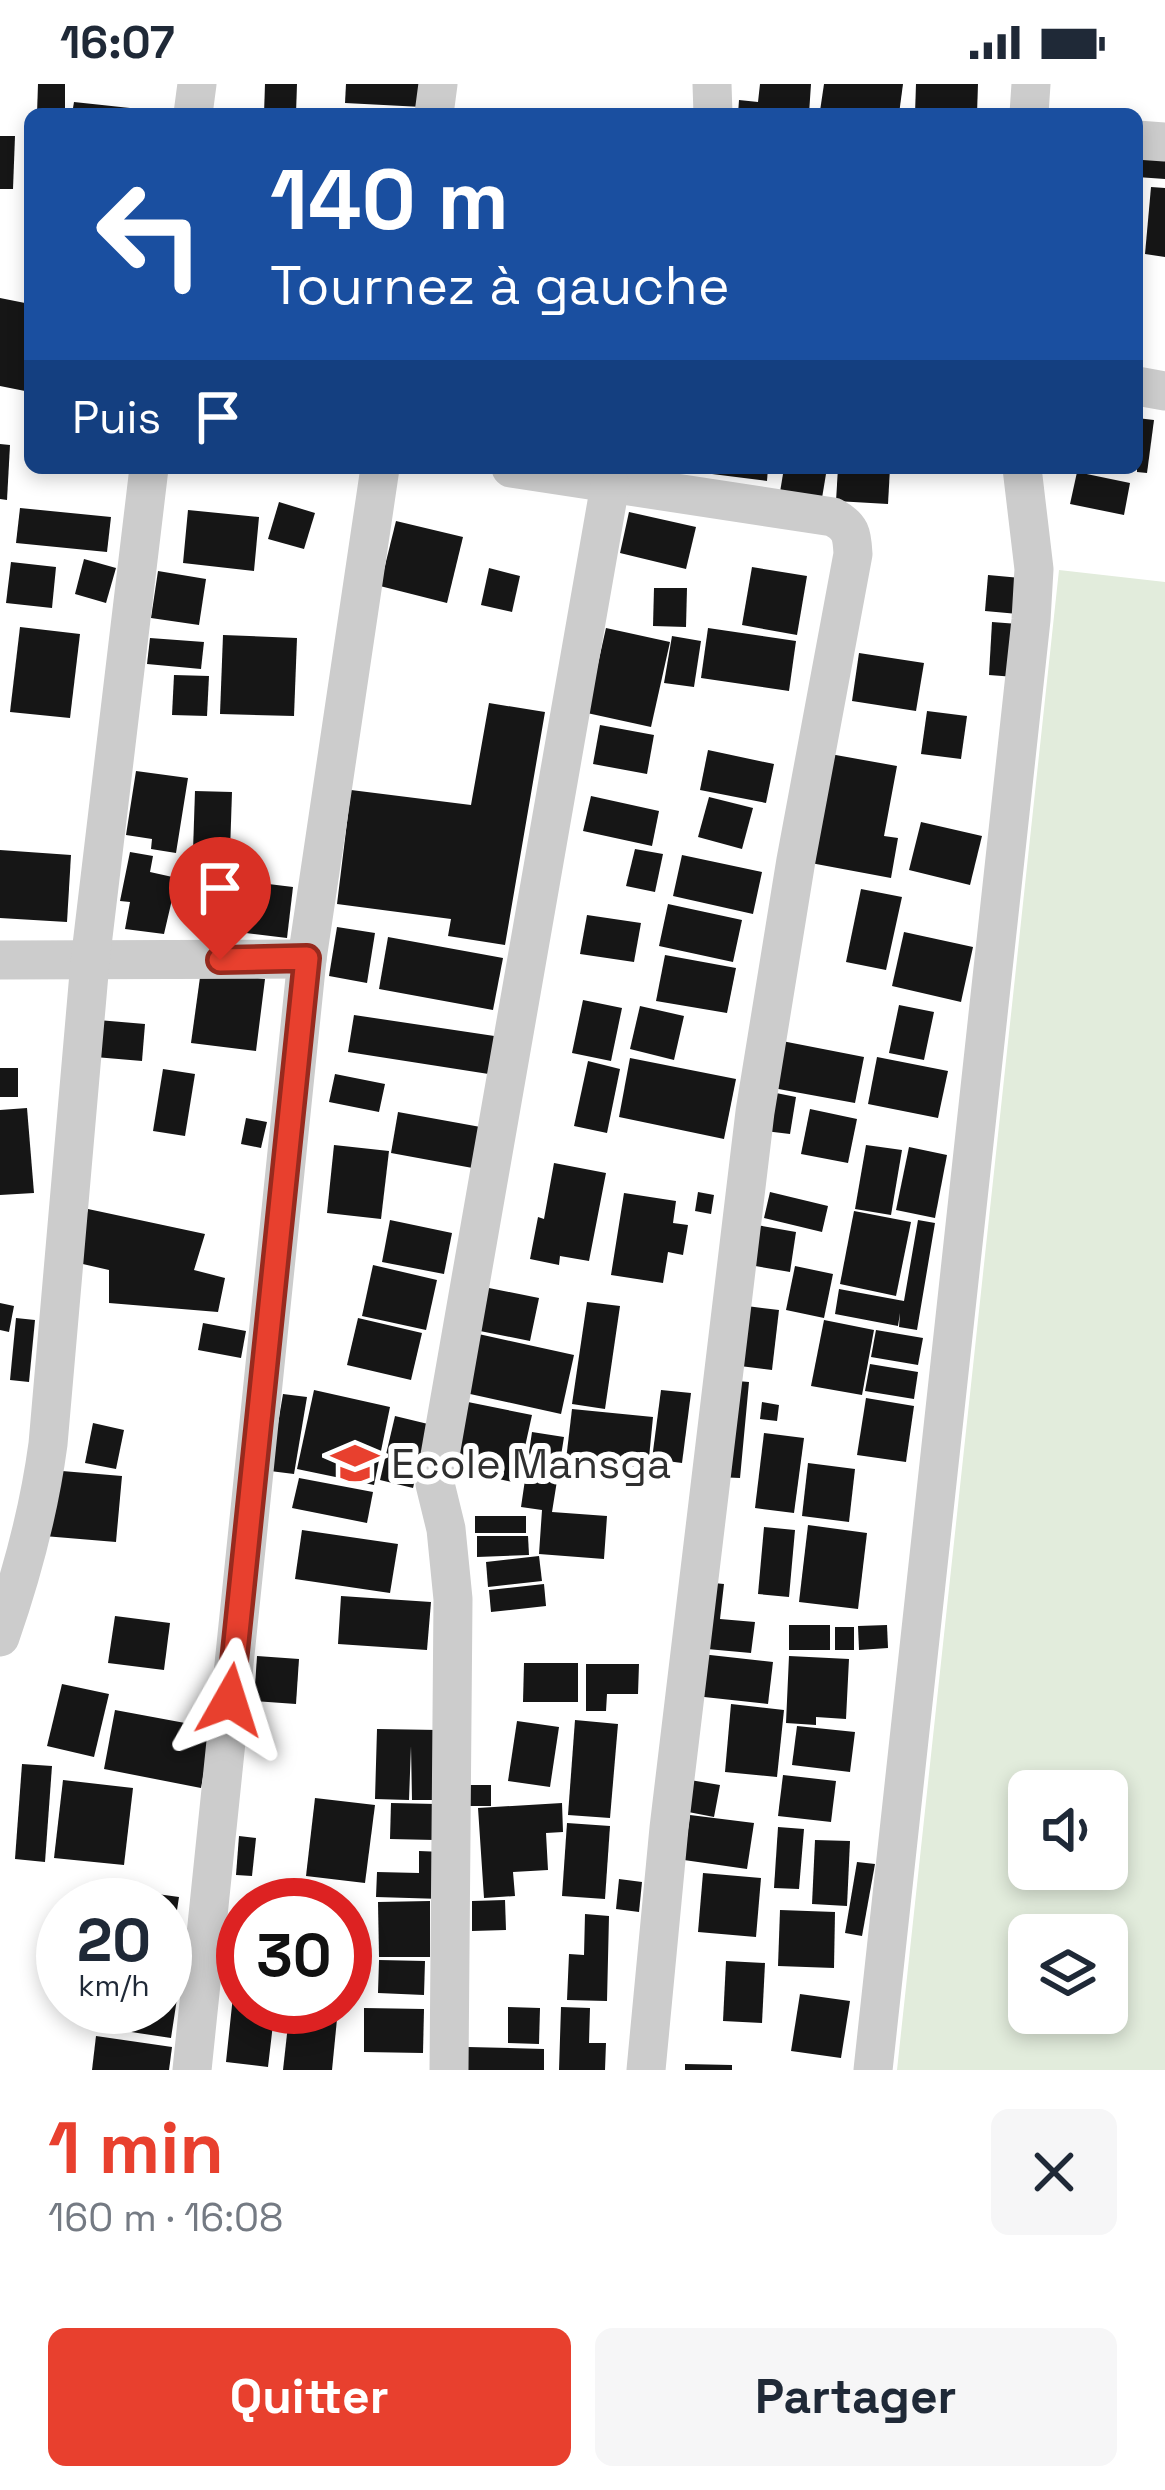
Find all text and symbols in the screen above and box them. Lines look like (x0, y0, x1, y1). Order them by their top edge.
text: 16:07 (60, 14, 175, 71)
text: 140 m (270, 146, 509, 254)
icon: left (72, 156, 228, 312)
text: Tournez à gauche (270, 251, 730, 320)
icon: arrive (185, 384, 251, 450)
text: Puis (72, 389, 161, 446)
pin (169, 837, 271, 960)
icon: arrive (187, 855, 253, 921)
place label: Ecole Mansga (391, 1437, 671, 1490)
school or university icon: Ecole Mansga (330, 1438, 380, 1488)
position arrow (167, 1637, 293, 1763)
map controls (1008, 1770, 1128, 2034)
button: sound (1008, 1770, 1128, 1890)
speed limit sign: 30 (216, 1878, 372, 2034)
text: 20 (77, 1902, 151, 1979)
button: layers (1008, 1914, 1128, 2034)
text: km/h (78, 1966, 150, 2005)
text: 1 min (48, 2102, 224, 2194)
button: close (991, 2109, 1117, 2235)
text: 160 m · 16:08 (48, 2193, 283, 2242)
button: Quitter (48, 2328, 571, 2466)
button: Partager (595, 2328, 1117, 2466)

